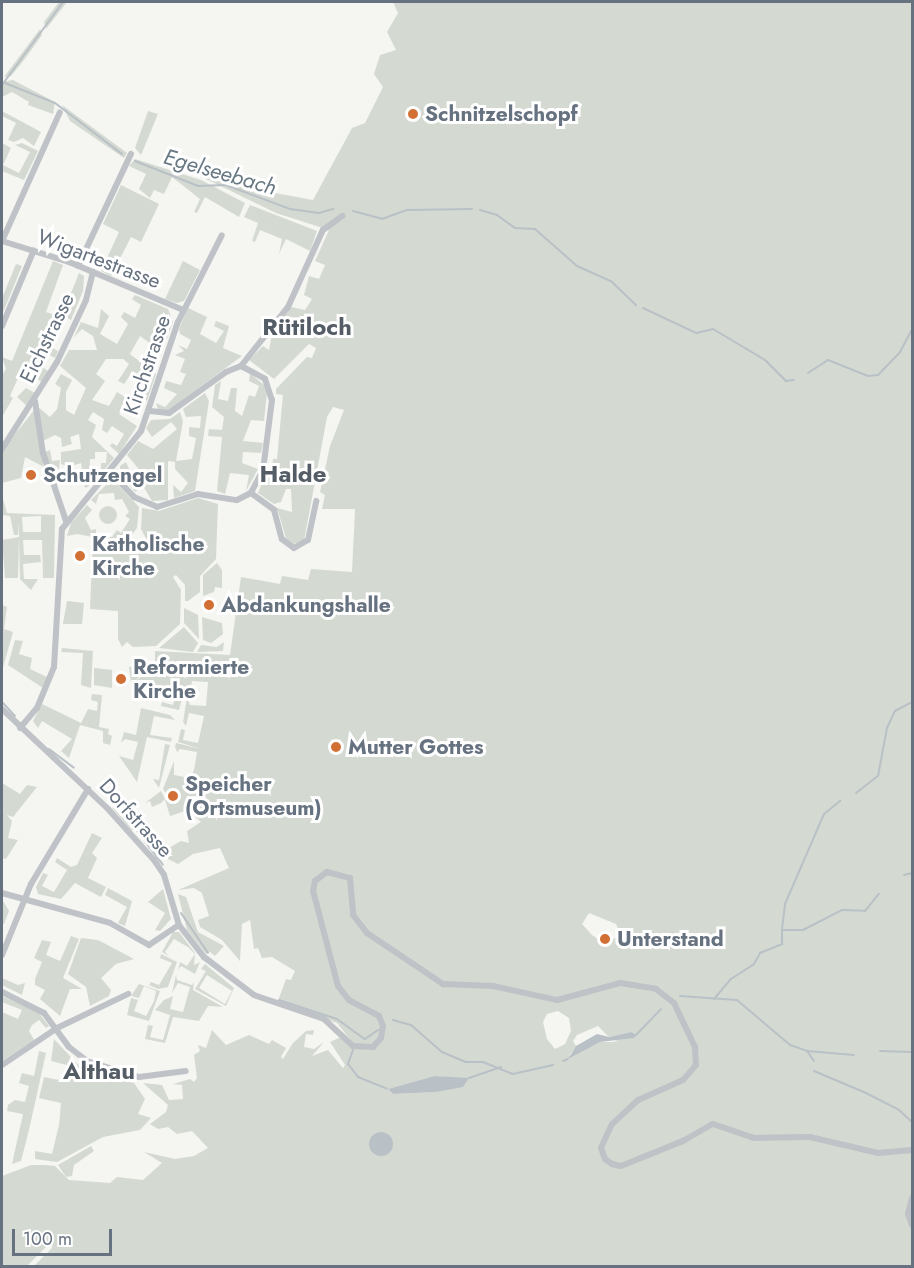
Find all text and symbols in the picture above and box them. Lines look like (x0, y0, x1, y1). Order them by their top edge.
place label: Schnitzelschopf (425, 101, 578, 127)
marker: Schnitzelschopf (406, 107, 420, 121)
water label: Egelseebach (161, 143, 279, 201)
street label: Wigartestrasse (34, 224, 164, 294)
street label: Eichstrasse (14, 289, 80, 387)
street label: Kirchstrasse (118, 312, 176, 418)
district label: Rütiloch (262, 313, 352, 341)
district label: Halde (260, 460, 326, 488)
place label: Schutzengel (43, 462, 162, 488)
marker: Schutzengel (24, 468, 38, 482)
place label: Katholische Kirche (92, 531, 204, 581)
marker: Katholische Kirche (73, 549, 87, 563)
place label: Abdankungshalle (221, 592, 391, 618)
marker: Abdankungshalle (202, 598, 216, 612)
place label: Reformierte Kirche (133, 654, 249, 704)
marker: Reformierte Kirche (114, 672, 128, 686)
place label: Mutter Gottes (348, 734, 484, 760)
marker: Mutter Gottes (329, 740, 343, 754)
place label: Speicher (Ortsmuseum) (185, 771, 322, 821)
street label: Dorfstrasse (94, 773, 178, 863)
marker: Speicher (Ortsmuseum) (166, 789, 180, 803)
place label: Unterstand (617, 926, 724, 952)
marker: Unterstand (598, 932, 612, 946)
district label: Althau (63, 1057, 135, 1085)
scale bar (15, 1217, 116, 1255)
text: 100 m (23, 1226, 72, 1252)

